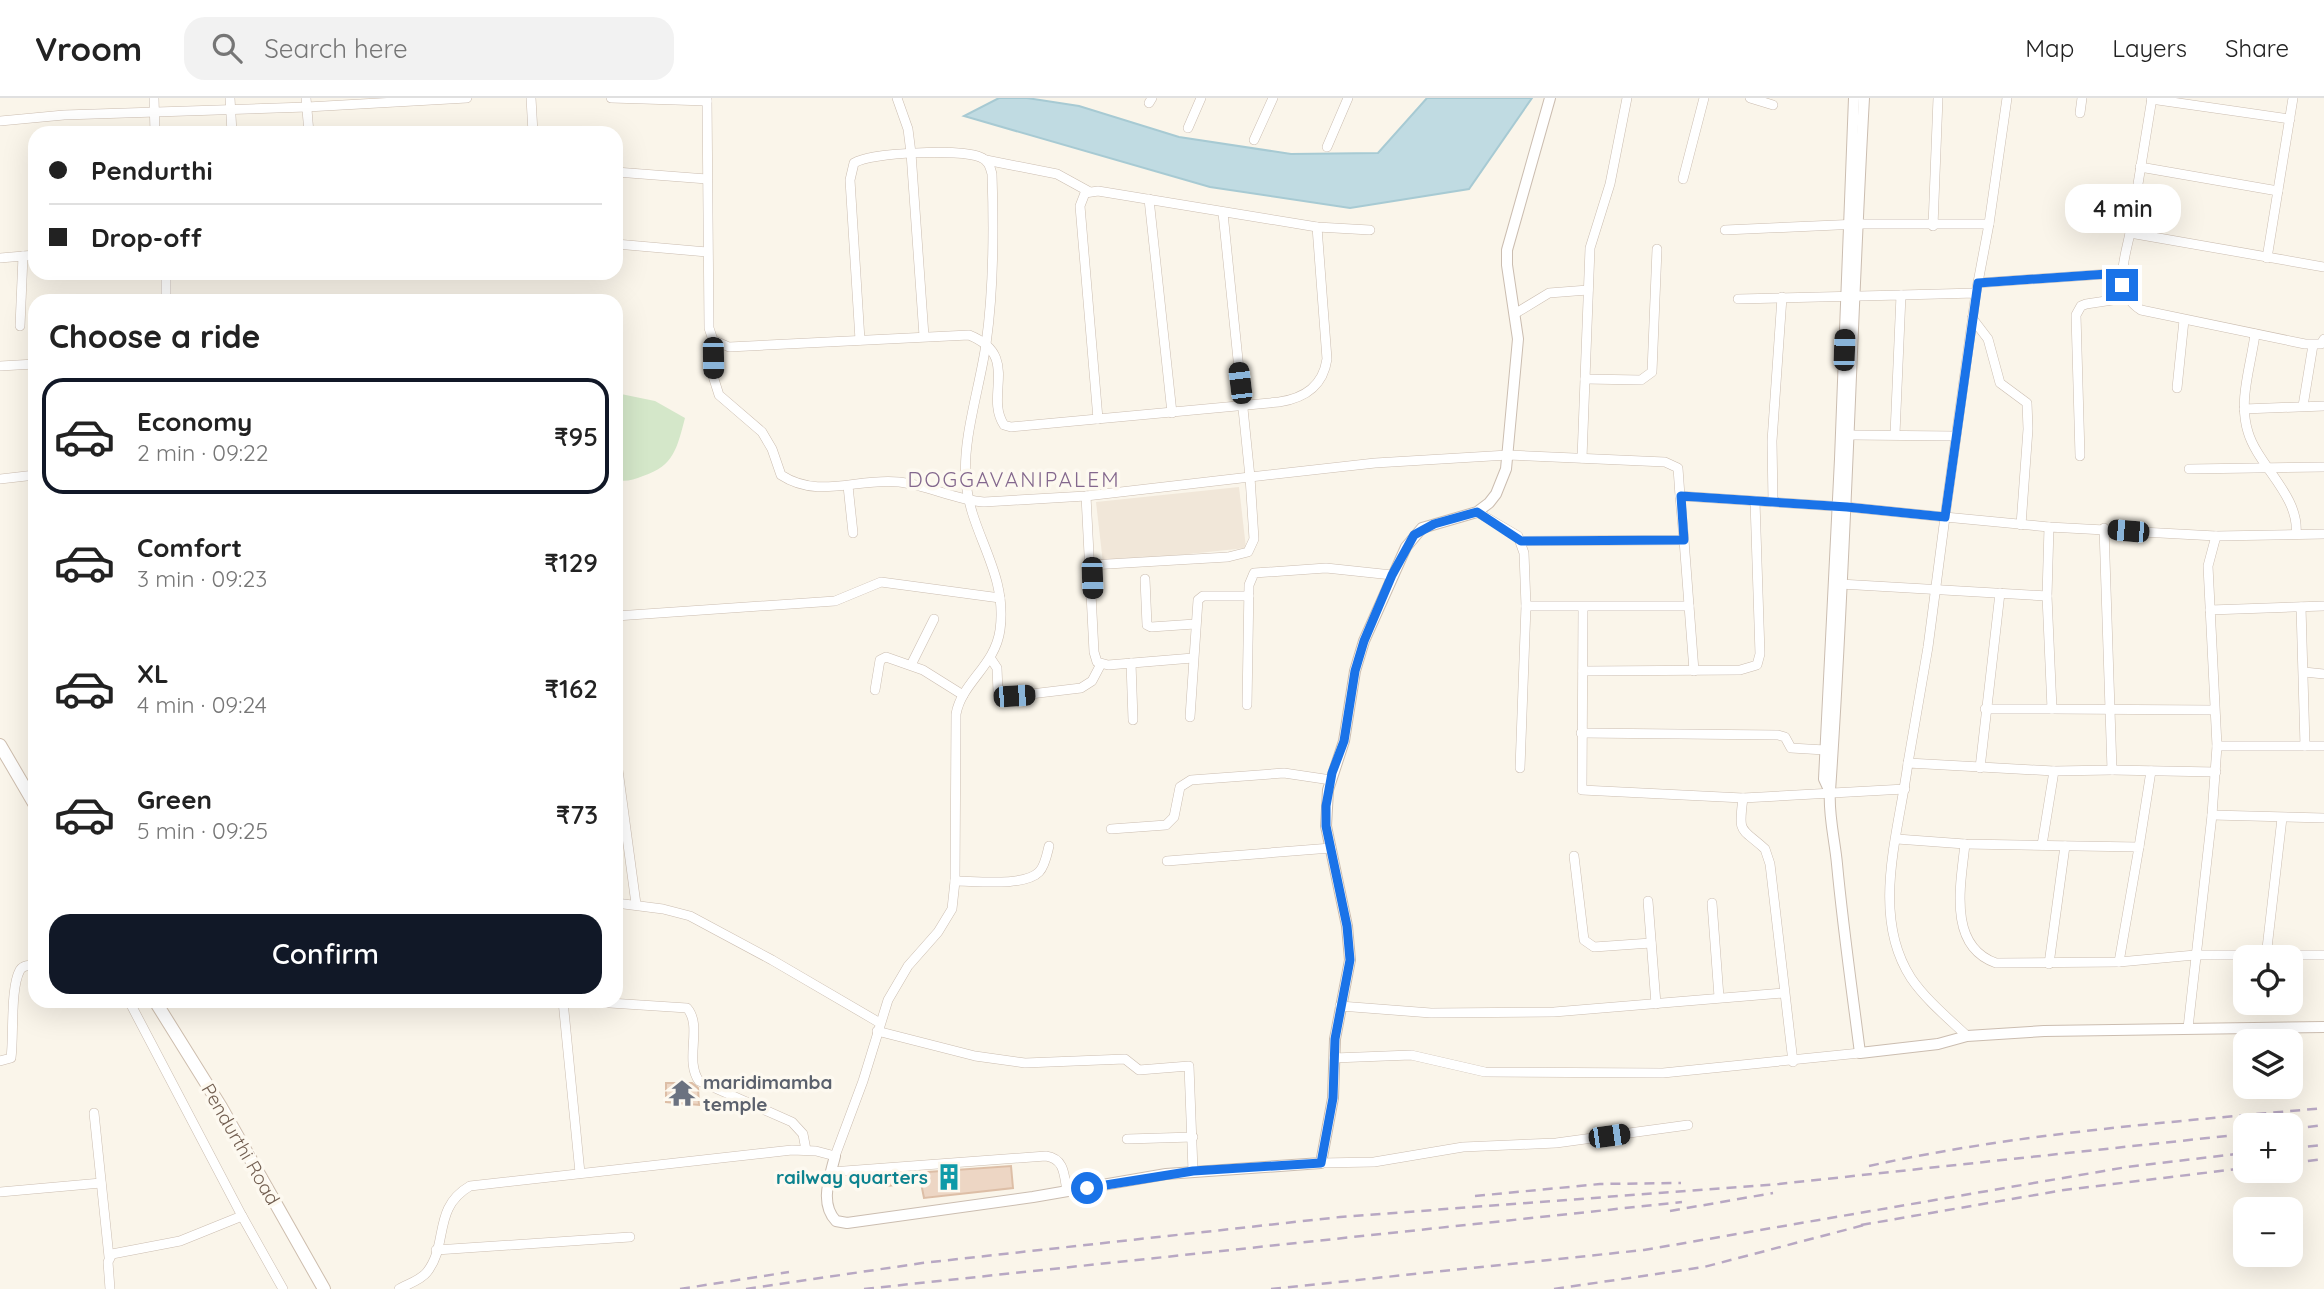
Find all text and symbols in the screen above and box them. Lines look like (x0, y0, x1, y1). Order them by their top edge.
search box (184, 17, 674, 80)
text: Vroom (35, 28, 142, 69)
icon: search (208, 29, 246, 67)
text: Search here (264, 32, 408, 65)
text: Map (2025, 33, 2074, 63)
text: Layers (2112, 33, 2187, 63)
text: Share (2225, 33, 2289, 63)
text: Pendurthi (91, 154, 213, 187)
callout: 4 min (2064, 184, 2180, 232)
text: 4 min (2093, 194, 2153, 223)
text: Drop-off (91, 221, 202, 254)
route end (2106, 269, 2138, 301)
text: Choose a ride (49, 316, 261, 356)
car (1833, 329, 1856, 371)
car (703, 337, 724, 379)
car (1228, 361, 1253, 405)
icon: car (53, 405, 116, 468)
text: Economy (137, 405, 252, 438)
text: ₹95 (554, 420, 598, 453)
text: 2 min · 09:22 (137, 438, 269, 467)
district label: DOGGAVANIPALEM (907, 466, 1121, 492)
car (2107, 519, 2150, 543)
icon: car (53, 531, 116, 594)
text: Comfort (137, 531, 242, 564)
text: ₹129 (544, 546, 598, 579)
car (1081, 557, 1104, 599)
text: 3 min · 09:23 (137, 564, 267, 593)
icon: car (53, 657, 116, 720)
text: XL (137, 657, 169, 690)
text: ₹162 (545, 672, 598, 705)
car (993, 684, 1036, 708)
text: 4 min · 09:24 (137, 690, 267, 719)
icon: car (53, 783, 116, 846)
text: Green (137, 783, 212, 816)
text: ₹73 (556, 798, 598, 831)
text: 5 min · 09:25 (137, 816, 268, 845)
button: Confirm (49, 914, 602, 994)
map controls (2233, 945, 2303, 1267)
button: locate (2233, 945, 2303, 1015)
button: layers (2233, 1029, 2303, 1099)
place label: maridimamba temple (703, 1070, 832, 1116)
temple icon: maridimamba temple (667, 1078, 697, 1108)
street label: Pendurthi Road (197, 1079, 285, 1209)
button: + (2233, 1113, 2303, 1183)
car (1587, 1123, 1632, 1149)
building icon: railway quarters (934, 1162, 964, 1192)
place label: railway quarters (776, 1165, 928, 1189)
route start (1071, 1172, 1103, 1204)
button: − (2233, 1197, 2303, 1267)

